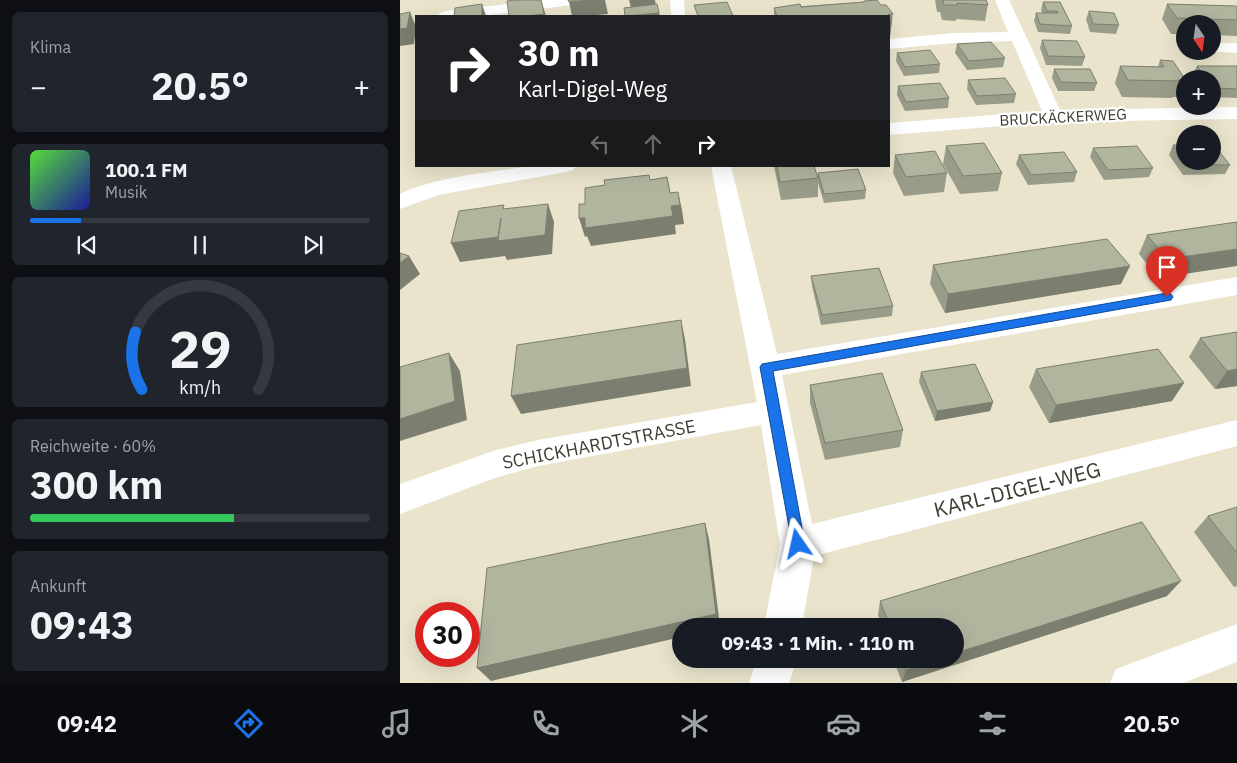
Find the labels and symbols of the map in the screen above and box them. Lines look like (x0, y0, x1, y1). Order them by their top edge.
north arrow (1176, 15, 1221, 60)
street label: BRUCKÄCKERWEG (999, 104, 1127, 130)
pin (1146, 246, 1188, 297)
street label: SCHICKHARDTSTRASSE (500, 414, 698, 474)
street label: KARL-DIGEL-WEG (931, 455, 1103, 523)
position arrow (771, 517, 823, 569)
speed limit sign: 30 (415, 602, 480, 667)

